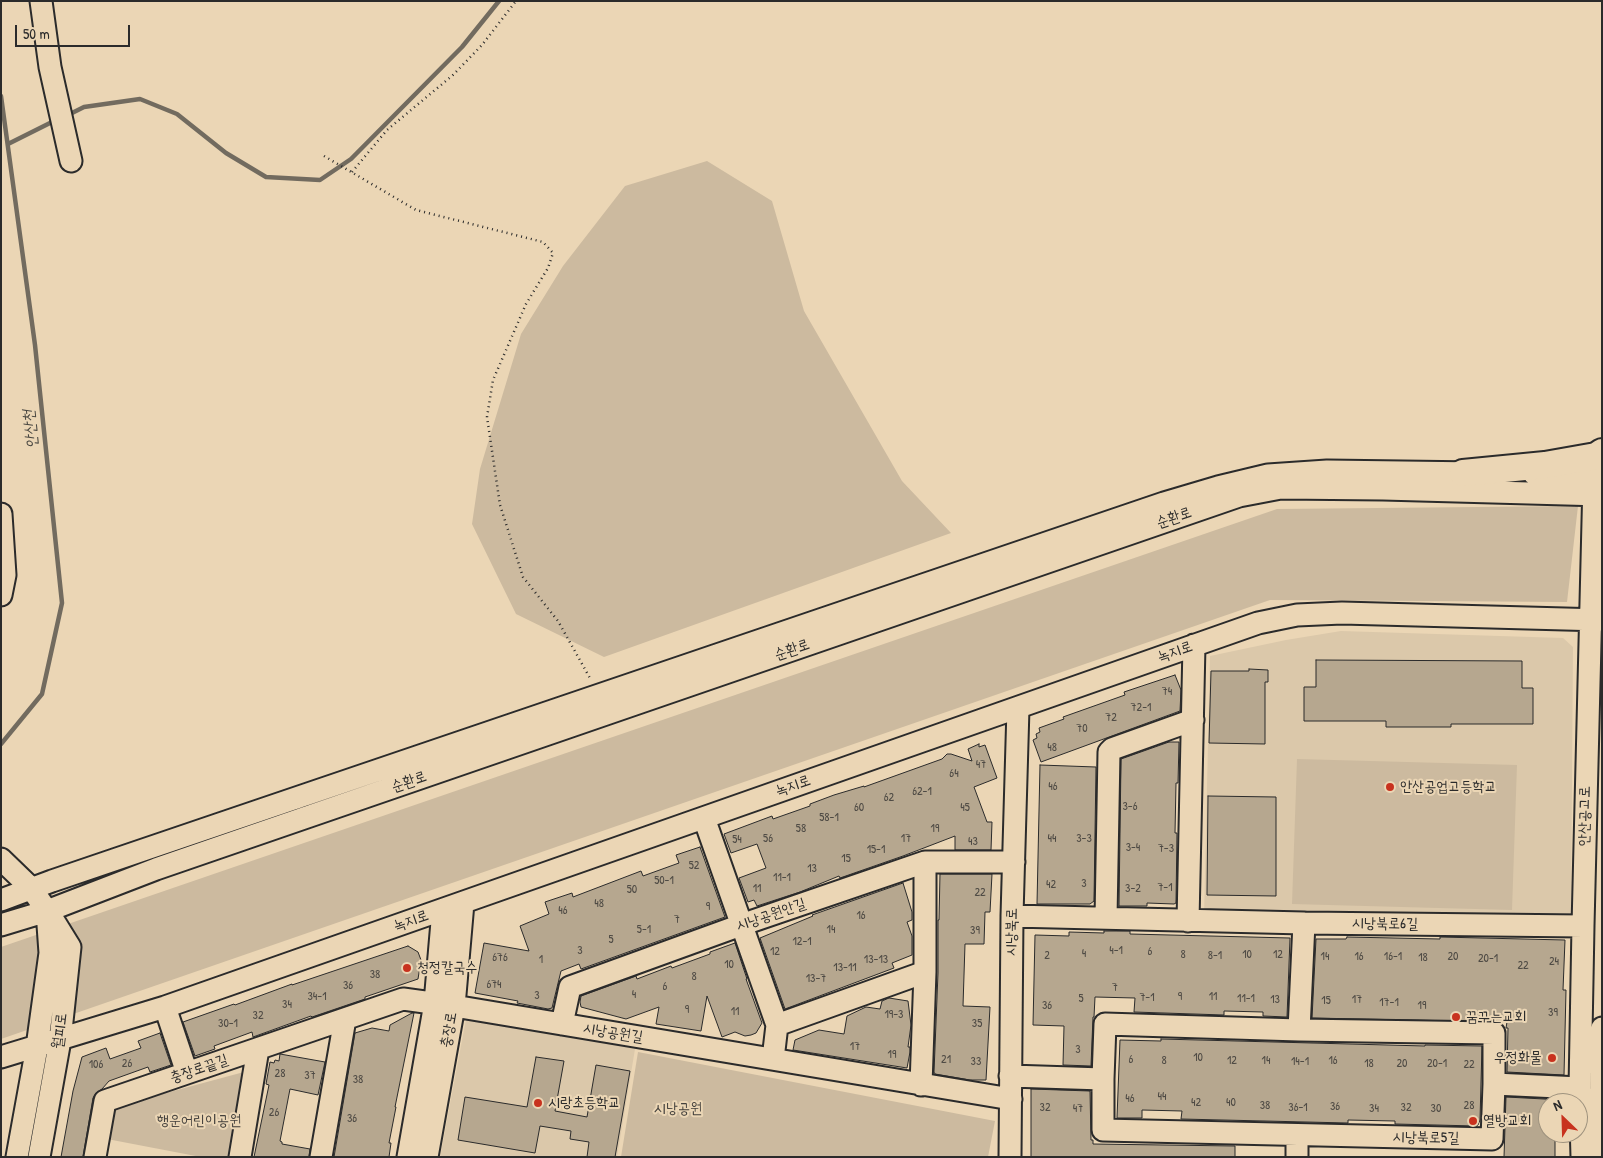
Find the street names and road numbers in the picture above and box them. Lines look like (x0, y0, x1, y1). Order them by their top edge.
street label: 순환로 (1154, 504, 1194, 532)
street label: 순환로 (772, 636, 812, 664)
street label: 녹지로 (1155, 638, 1195, 666)
street label: 순환로 (389, 768, 429, 796)
street label: 녹지로 (773, 772, 813, 800)
street label: 안산공고로 (1575, 786, 1595, 846)
street label: 시낭공원안길 (734, 895, 808, 935)
street label: 녹지로 (391, 907, 431, 935)
street label: 시낭북로 (1003, 908, 1021, 956)
street label: 시낭북로6길 (1352, 914, 1418, 934)
street label: 충장로 (437, 1011, 461, 1049)
street label: 월피로 (49, 1012, 71, 1050)
street label: 시낭공원길 (582, 1019, 644, 1047)
street label: 충장로끝길 (168, 1051, 230, 1087)
street label: 시낭북로5길 (1392, 1128, 1460, 1148)

